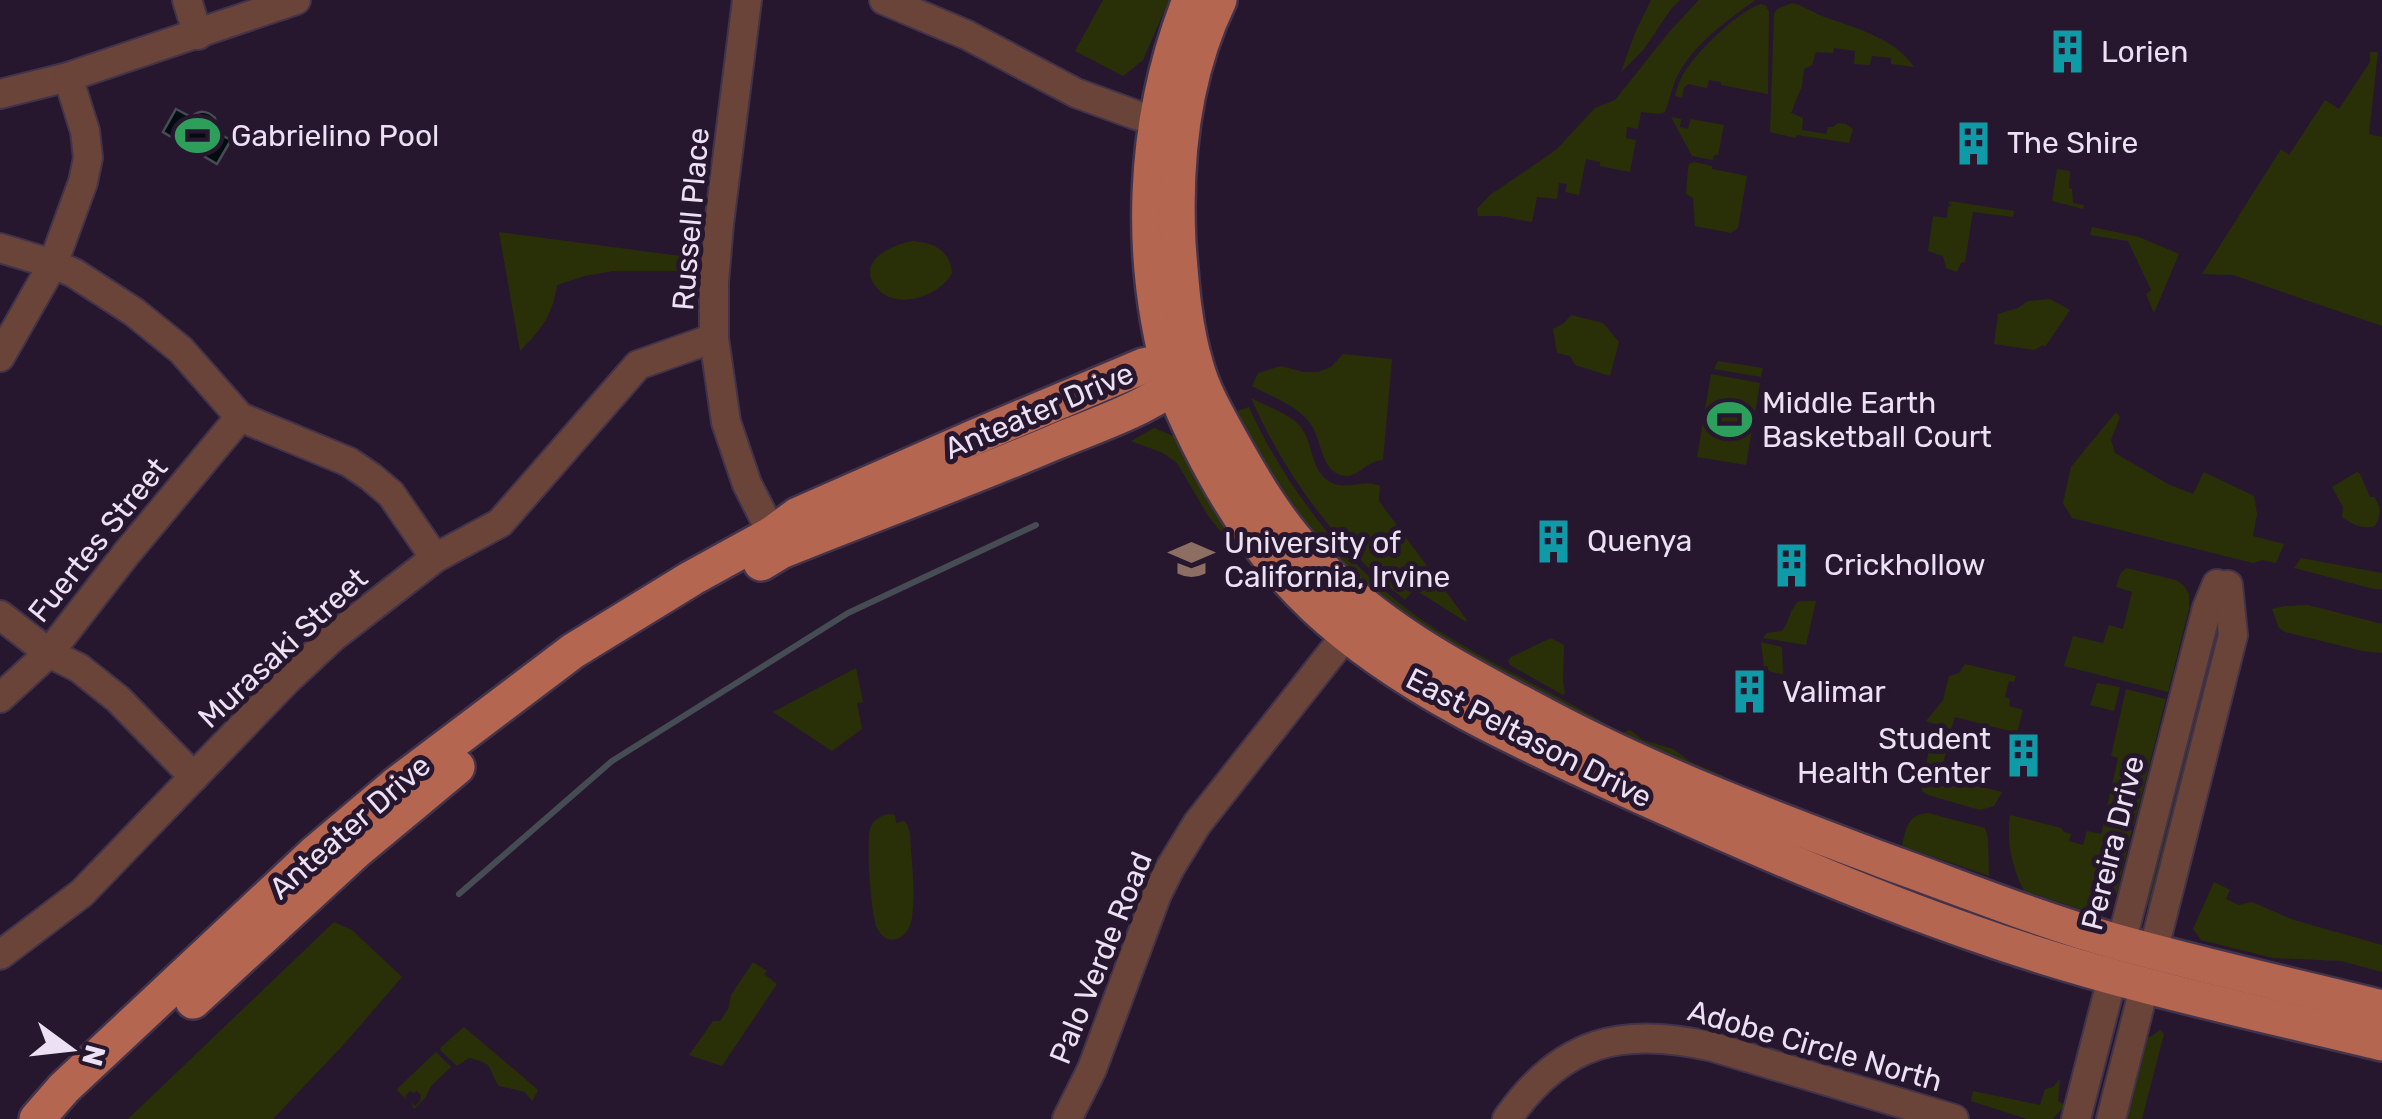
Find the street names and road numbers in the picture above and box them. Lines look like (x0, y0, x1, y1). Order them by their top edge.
street label: Russell Place (665, 126, 717, 312)
street label: Anteater Drive (939, 355, 1139, 467)
street label: Fuertes Street (21, 450, 176, 630)
street label: Murasaki Street (191, 560, 375, 736)
street label: East Peltason Drive (1400, 660, 1658, 816)
street label: Anteater Drive (262, 747, 438, 907)
street label: Pereira Drive (2074, 752, 2152, 934)
street label: Palo Verde Road (1042, 847, 1160, 1069)
street label: Adobe Circle North (1684, 992, 1946, 1100)

